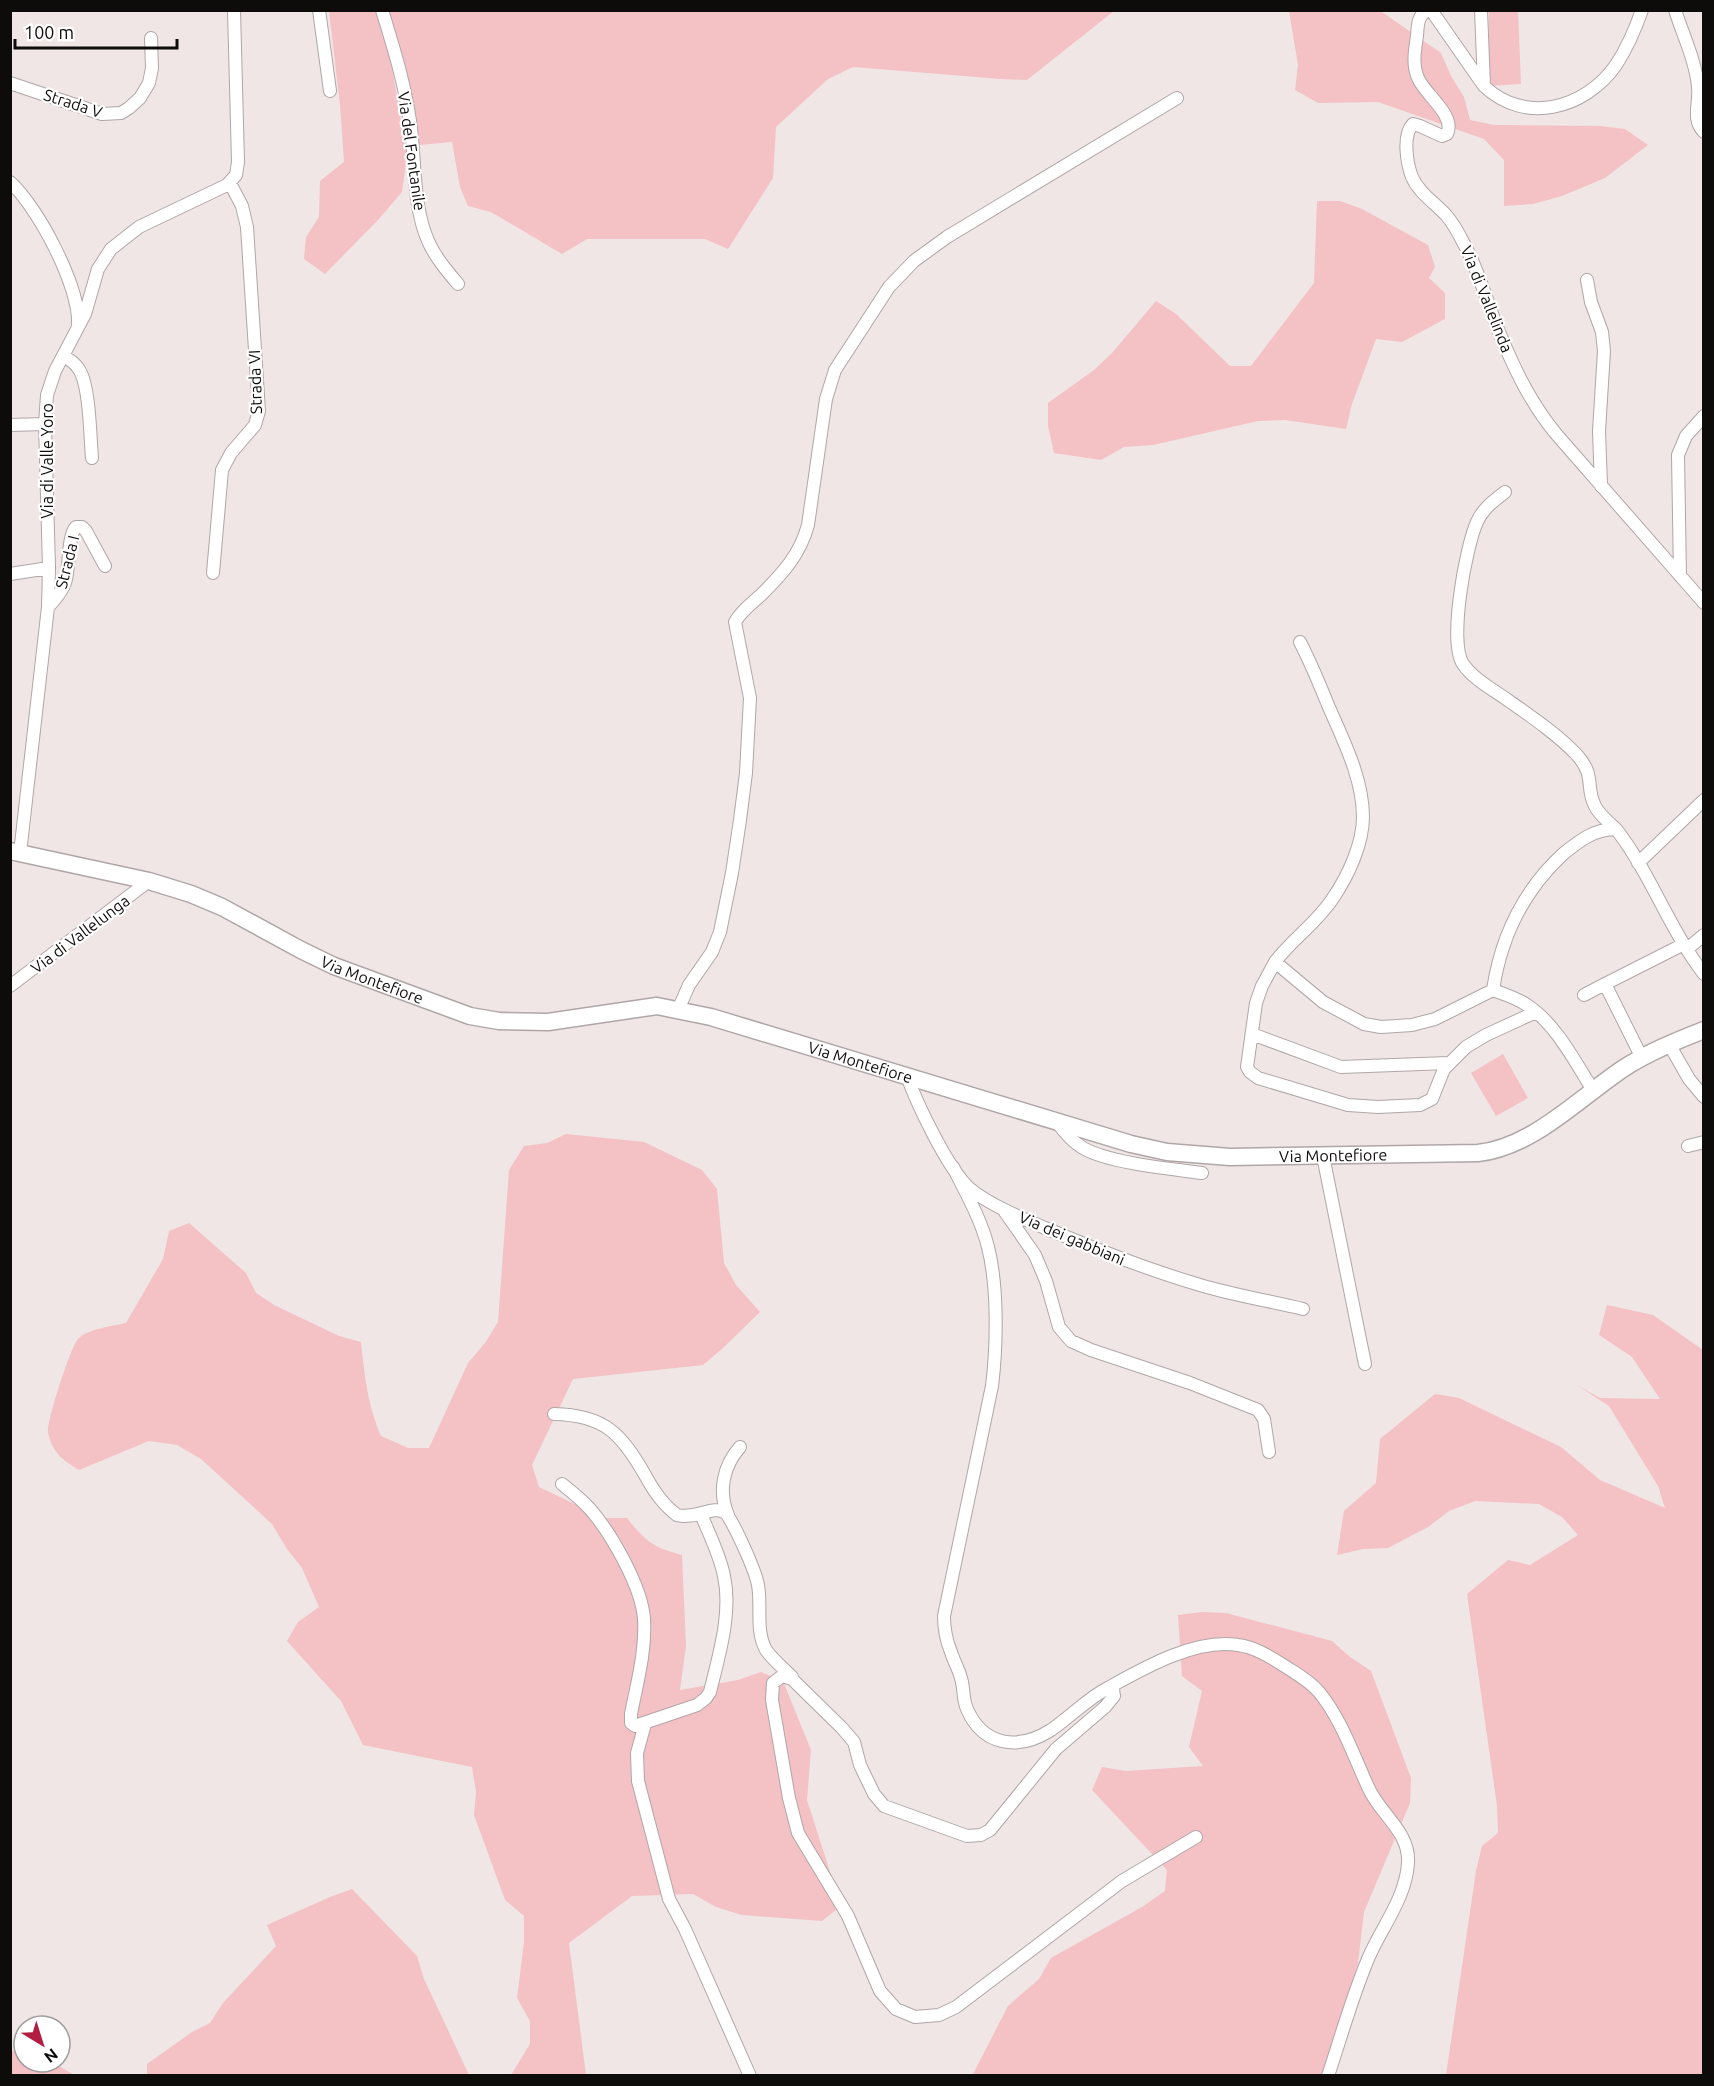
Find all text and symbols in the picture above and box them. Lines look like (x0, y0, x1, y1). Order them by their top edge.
scale bar (15, 12, 177, 50)
text: 100 m (24, 22, 74, 42)
street label: Strada V (42, 85, 104, 121)
street label: Via del Fontanile (395, 90, 429, 212)
street label: Via di Vallelinda (1457, 243, 1517, 355)
street label: Strada VI (245, 349, 265, 415)
street label: Via di Valle Yoro (38, 403, 56, 519)
street label: Strada I (52, 533, 82, 591)
street label: Via di Vallelunga (27, 891, 133, 977)
street label: Via Montefiore (318, 952, 426, 1007)
street label: Via Montefiore (806, 1038, 915, 1086)
street label: Via Montefiore (1279, 1145, 1387, 1165)
street label: Via dei gabbiani (1016, 1208, 1128, 1268)
north arrow (12, 2014, 72, 2074)
text: N (41, 2045, 61, 2067)

